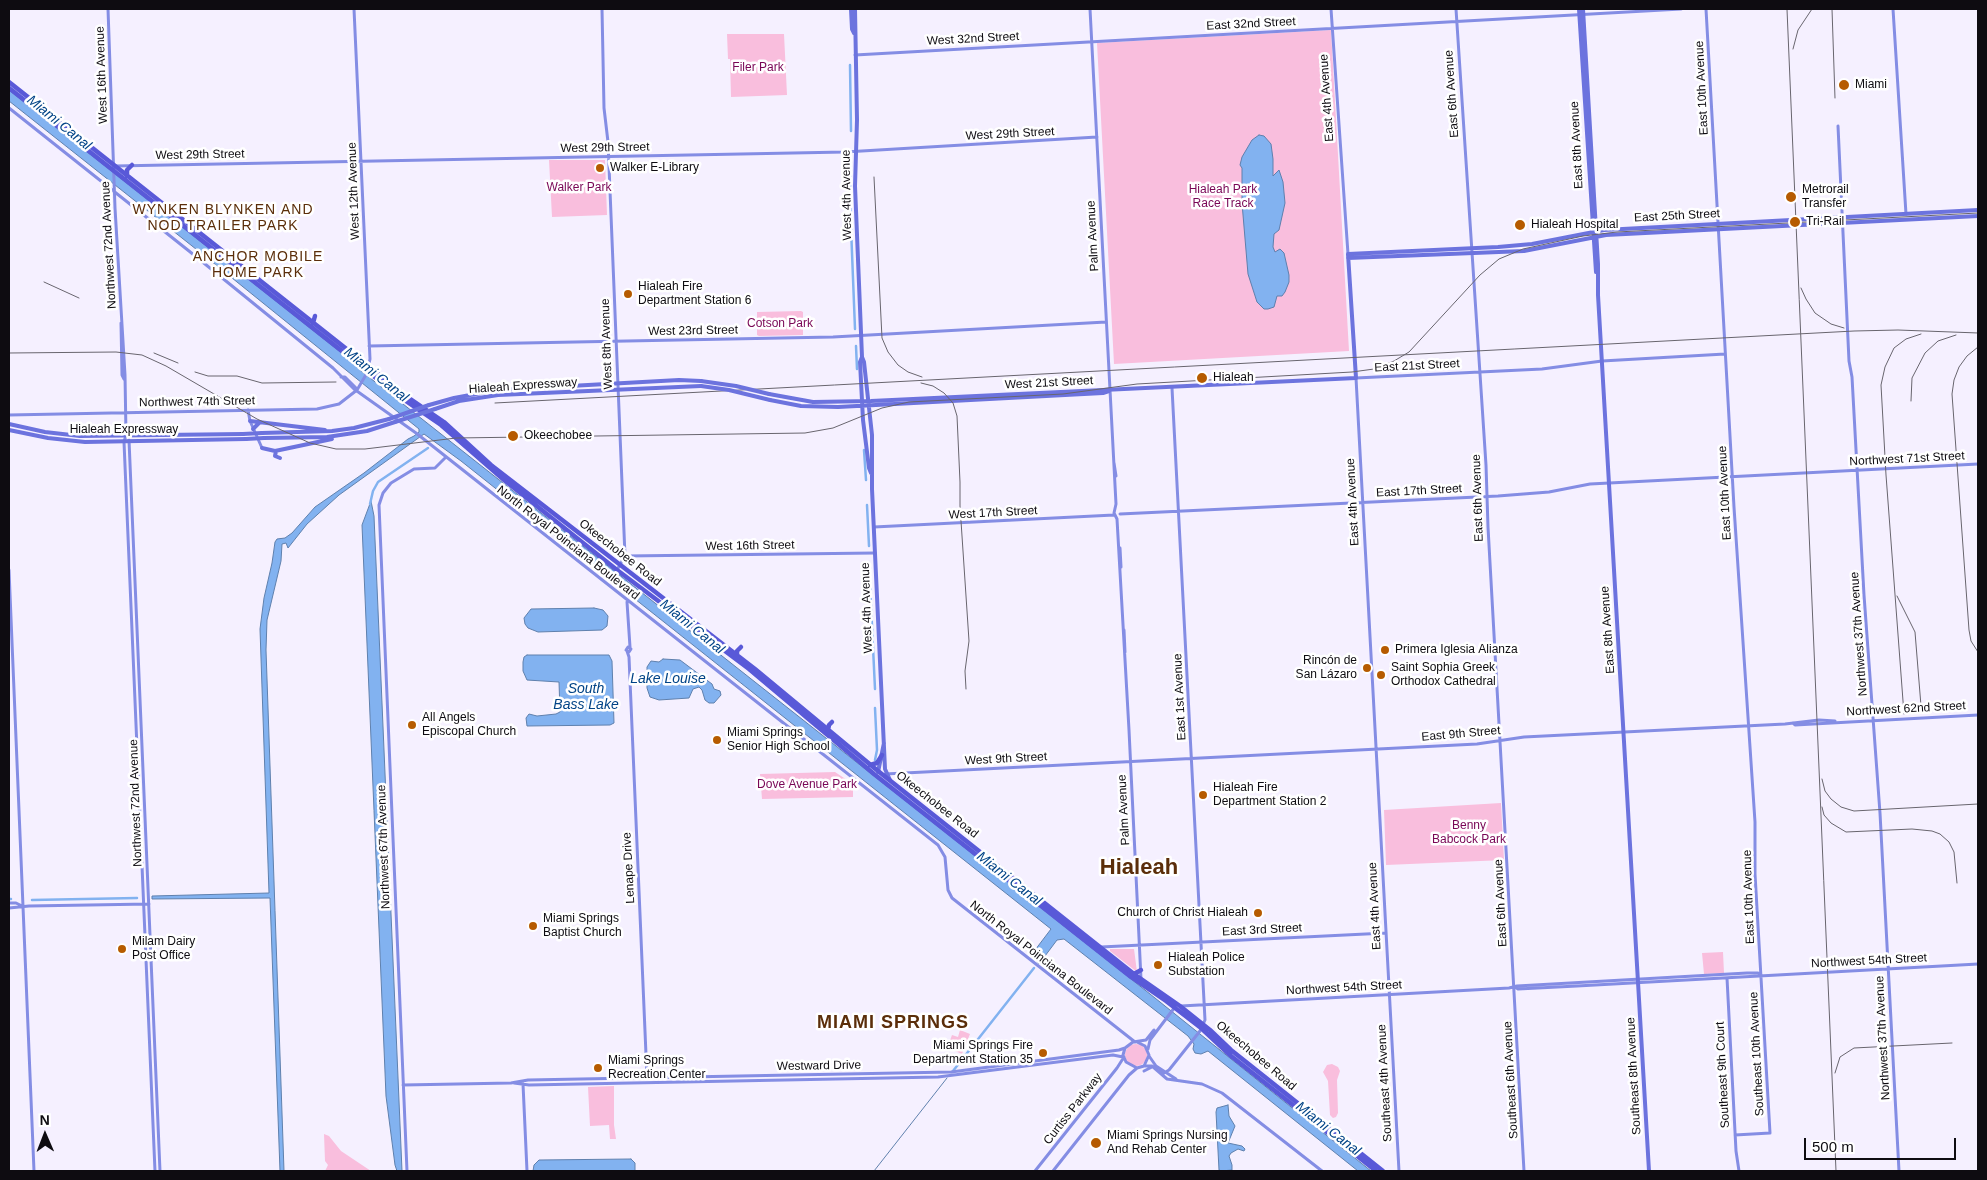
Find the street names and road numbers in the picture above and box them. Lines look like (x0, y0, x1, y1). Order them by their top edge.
street label: East 32nd Street (1206, 14, 1296, 34)
street label: West 16th Avenue (93, 26, 111, 124)
street label: West 32nd Street (926, 29, 1020, 49)
street label: East 10th Avenue (1692, 40, 1712, 136)
street label: East 6th Avenue (1442, 50, 1462, 138)
street label: East 4th Avenue (1317, 54, 1337, 142)
street label: East 8th Avenue (1568, 101, 1586, 189)
street label: West 29th Street (965, 124, 1055, 144)
street label: West 29th Street (560, 140, 650, 156)
street label: West 12th Avenue (345, 142, 363, 240)
street label: West 29th Street (155, 147, 245, 163)
street label: West 4th Avenue (839, 149, 855, 241)
street label: Northwest 72nd Avenue (98, 181, 120, 309)
street label: Palm Avenue (1084, 200, 1102, 272)
street label: East 25th Street (1634, 207, 1720, 225)
street label: West 8th Avenue (598, 298, 616, 390)
street label: West 23rd Street (648, 323, 738, 339)
street label: East 21st Street (1374, 357, 1460, 375)
street label: West 21st Street (1004, 373, 1094, 393)
street label: Hialeah Expressway (468, 375, 578, 397)
street label: Northwest 74th Street (139, 394, 255, 410)
street label: Hialeah Expressway (70, 423, 178, 437)
street label: East 10th Avenue (1715, 445, 1735, 541)
street label: Northwest 71st Street (1849, 449, 1965, 469)
street label: East 6th Avenue (1469, 454, 1487, 542)
street label: East 4th Avenue (1344, 458, 1362, 546)
street label: East 17th Street (1376, 482, 1462, 500)
street label: North Royal Poinciana Boulevard (494, 483, 642, 603)
street label: West 17th Street (948, 503, 1038, 523)
street label: Okeechobee Road (576, 517, 664, 589)
street label: West 16th Street (705, 538, 795, 554)
street label: West 4th Avenue (858, 562, 876, 654)
street label: Northwest 37th Avenue (1847, 571, 1871, 697)
street label: East 8th Avenue (1598, 586, 1618, 674)
street label: East 1st Avenue (1171, 653, 1189, 741)
street label: Northwest 62nd Street (1846, 699, 1966, 719)
street label: East 9th Street (1421, 723, 1501, 745)
street label: Northwest 72nd Avenue (127, 739, 145, 867)
street label: West 9th Street (964, 750, 1048, 768)
street label: Okeechobee Road (893, 769, 981, 841)
street label: Palm Avenue (1115, 774, 1133, 846)
street label: Northwest 67th Avenue (375, 785, 393, 909)
street label: Lenape Drive (620, 832, 638, 904)
street label: East 10th Avenue (1740, 850, 1758, 944)
street label: East 6th Avenue (1492, 859, 1510, 947)
street label: East 4th Avenue (1366, 862, 1384, 950)
street label: North Royal Poinciana Boulevard (967, 898, 1115, 1018)
street label: East 3rd Street (1222, 921, 1302, 939)
street label: Northwest 54th Street (1811, 951, 1927, 971)
street label: Northwest 37th Avenue (1873, 975, 1893, 1101)
street label: Northwest 54th Street (1286, 978, 1402, 998)
street label: Southeast 10th Avenue (1747, 991, 1767, 1117)
street label: Southeast 8th Avenue (1624, 1017, 1644, 1135)
street label: Okeechobee Road (1213, 1018, 1299, 1094)
street label: Southeast 6th Avenue (1501, 1021, 1521, 1139)
street label: Southeast 9th Court (1713, 1021, 1733, 1129)
street label: Southeast 4th Avenue (1375, 1024, 1395, 1142)
street label: Westward Drive (777, 1058, 861, 1074)
street label: Curtiss Parkway (1041, 1070, 1105, 1148)

